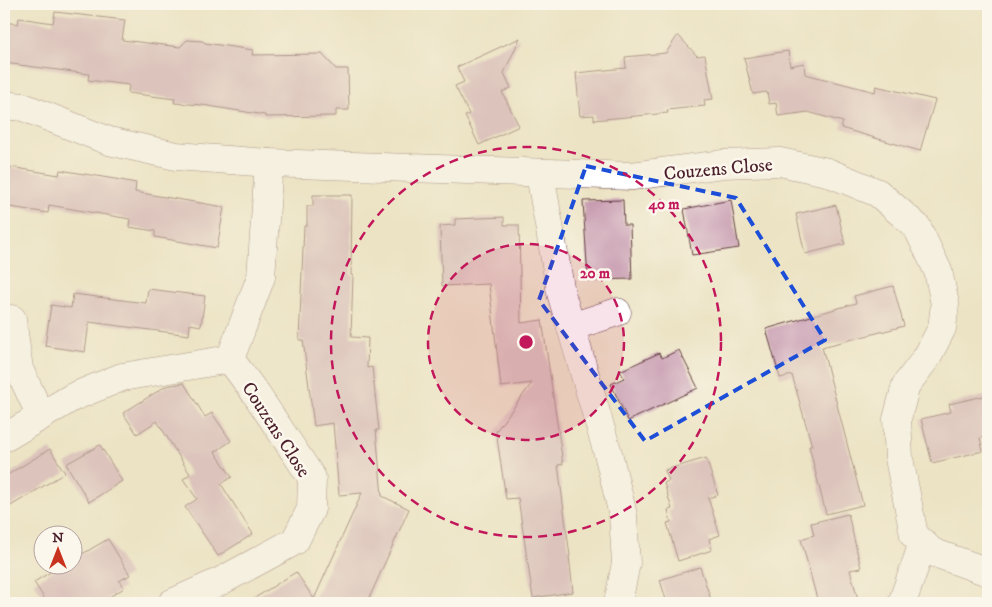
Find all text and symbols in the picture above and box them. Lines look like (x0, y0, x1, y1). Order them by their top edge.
street label: Couzens Close (663, 153, 774, 186)
text: 40 m (647, 195, 680, 214)
text: 20 m (580, 264, 611, 283)
centre of rings (517, 333, 535, 351)
street label: Couzens Close (236, 378, 315, 482)
north arrow (32, 524, 82, 574)
text: N (52, 529, 64, 547)

